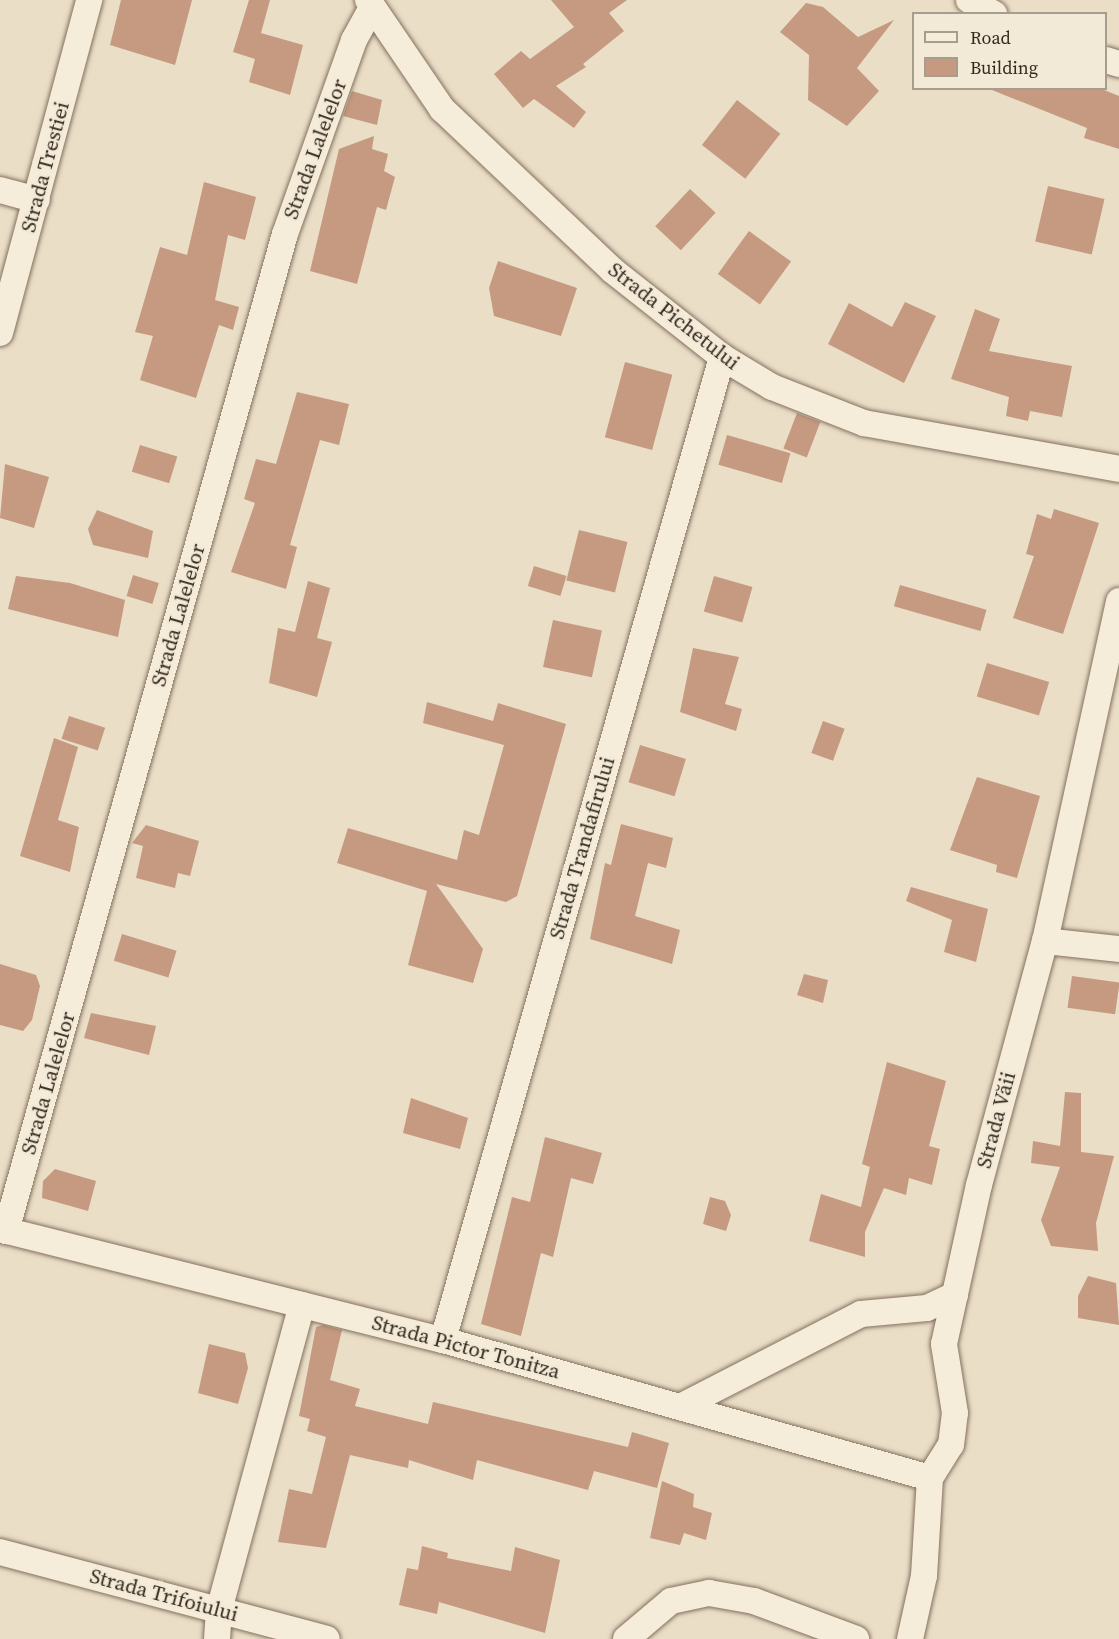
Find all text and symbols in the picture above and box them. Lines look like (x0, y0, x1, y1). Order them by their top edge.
legend (912, 12, 1107, 90)
text: Road (970, 25, 1011, 50)
text: Building (970, 55, 1038, 80)
street label: Strada Lalelelor (278, 75, 352, 223)
street label: Strada Trestiei (15, 99, 75, 235)
street label: Strada Pichetului (603, 257, 745, 375)
street label: Strada Lalelelor (146, 541, 210, 689)
street label: Strada Trandafirului (544, 754, 620, 942)
street label: Strada Lalelelor (16, 1009, 80, 1157)
street label: Strada Văii (971, 1069, 1021, 1171)
street label: Strada Pictor Tonitza (369, 1310, 563, 1384)
street label: Strada Trifoiului (87, 1563, 241, 1627)

